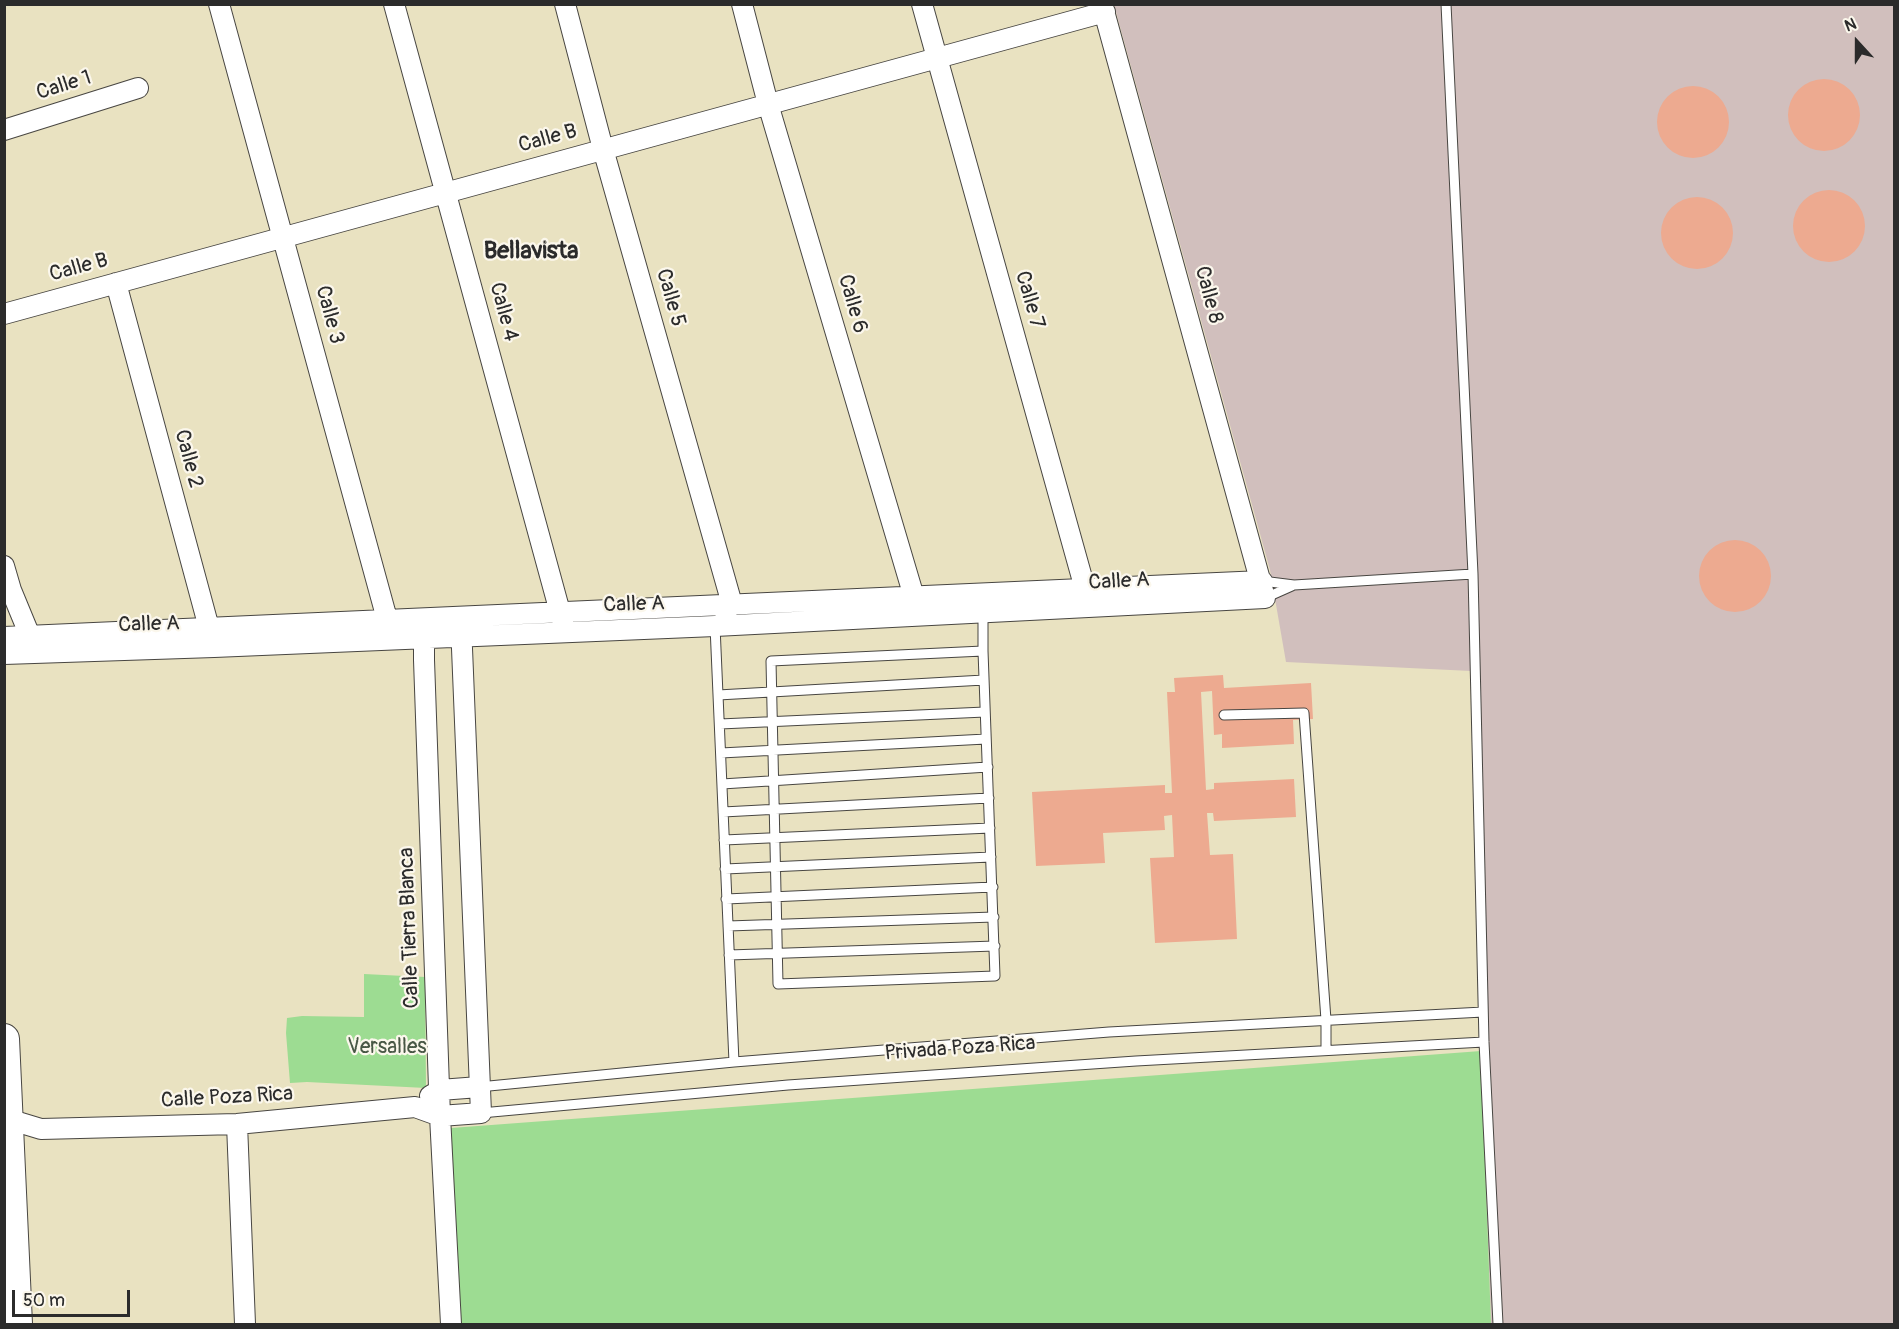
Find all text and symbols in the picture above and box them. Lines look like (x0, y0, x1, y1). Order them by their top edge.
north arrow (1827, 12, 1887, 72)
text: N (1842, 14, 1859, 36)
street label: Calle 1 (34, 66, 94, 106)
street label: Calle B (516, 119, 580, 159)
district label: Bellavista (484, 238, 578, 266)
street label: Calle B (47, 248, 111, 288)
street label: Calle 8 (1188, 264, 1228, 326)
street label: Calle 5 (650, 266, 690, 330)
street label: Calle 7 (1009, 268, 1049, 332)
street label: Calle 6 (832, 272, 872, 336)
street label: Calle 4 (483, 280, 523, 344)
street label: Calle 3 (309, 283, 349, 347)
street label: Calle 2 (168, 427, 208, 491)
street label: Calle A (1088, 568, 1150, 596)
street label: Calle A (603, 591, 665, 619)
street label: Calle A (118, 611, 180, 639)
street label: Calle Tierra Blanca (395, 847, 425, 1009)
street label: Privada Poza Rica (884, 1031, 1036, 1067)
park label: Versalles (347, 1035, 427, 1061)
street label: Calle Poza Rica (160, 1082, 294, 1114)
scale bar (15, 1278, 134, 1316)
text: 50 m (23, 1289, 65, 1312)

